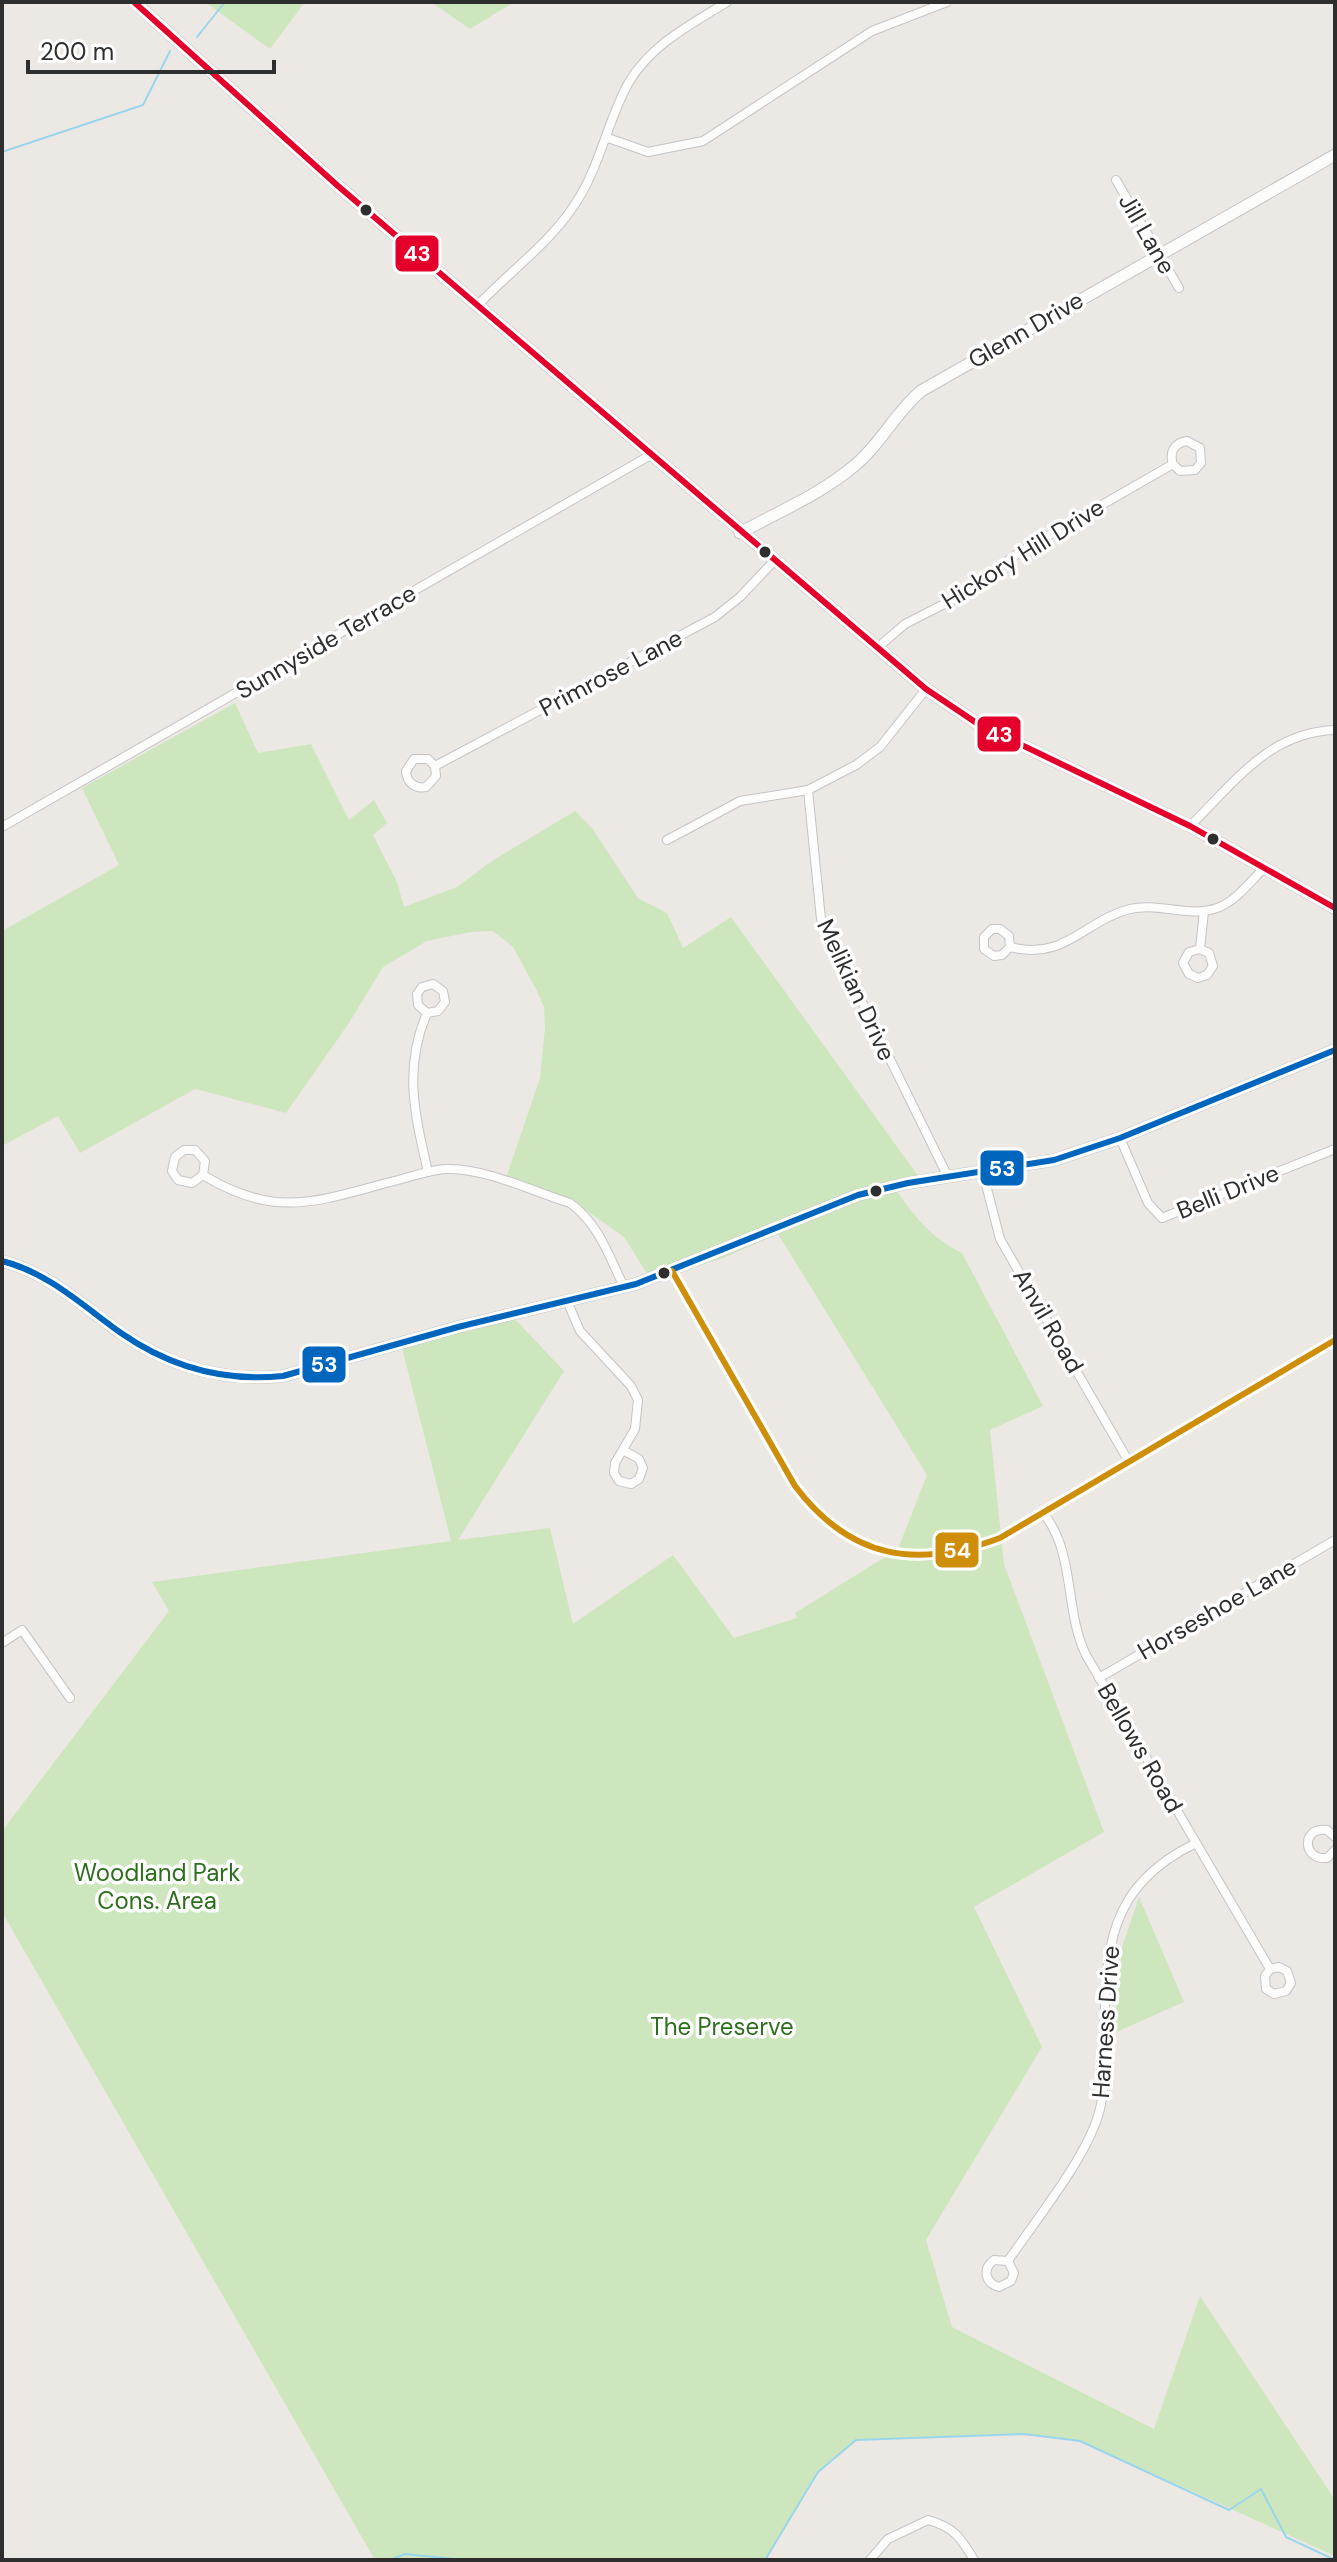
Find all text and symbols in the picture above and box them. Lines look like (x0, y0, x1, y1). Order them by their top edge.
scale bar (28, 24, 274, 74)
text: 200 m (40, 36, 114, 67)
street label: Jill Lane (1112, 188, 1183, 280)
unlabelled marker (358, 202, 374, 218)
line badge: 43 (394, 234, 440, 273)
text: 43 (403, 239, 431, 268)
street label: Glenn Drive (963, 284, 1089, 375)
street label: Hickory Hill Drive (936, 491, 1110, 616)
unlabelled marker (757, 544, 773, 560)
street label: Sunnyside Terrace (230, 577, 422, 706)
street label: Primrose Lane (534, 622, 688, 723)
line badge: 43 (976, 715, 1022, 753)
text: 43 (985, 720, 1013, 749)
unlabelled marker (1205, 831, 1221, 847)
street label: Melikian Drive (810, 914, 903, 1066)
line badge: 53 (979, 1149, 1025, 1187)
text: 53 (989, 1154, 1015, 1183)
street label: Belli Drive (1172, 1157, 1284, 1226)
unlabelled marker (868, 1183, 884, 1199)
street label: Anvil Road (1006, 1263, 1091, 1379)
unlabelled marker (656, 1265, 672, 1281)
line badge: 53 (301, 1345, 347, 1384)
text: 53 (311, 1350, 337, 1379)
line badge: 54 (934, 1531, 980, 1569)
text: 54 (943, 1536, 971, 1565)
street label: Horseshoe Lane (1132, 1551, 1302, 1667)
street label: Bellows Road (1091, 1677, 1190, 1818)
park label: Woodland Park Cons. Area (74, 1857, 240, 1916)
street label: Harness Drive (1085, 1945, 1126, 2099)
park label: The Preserve (650, 2011, 794, 2042)

